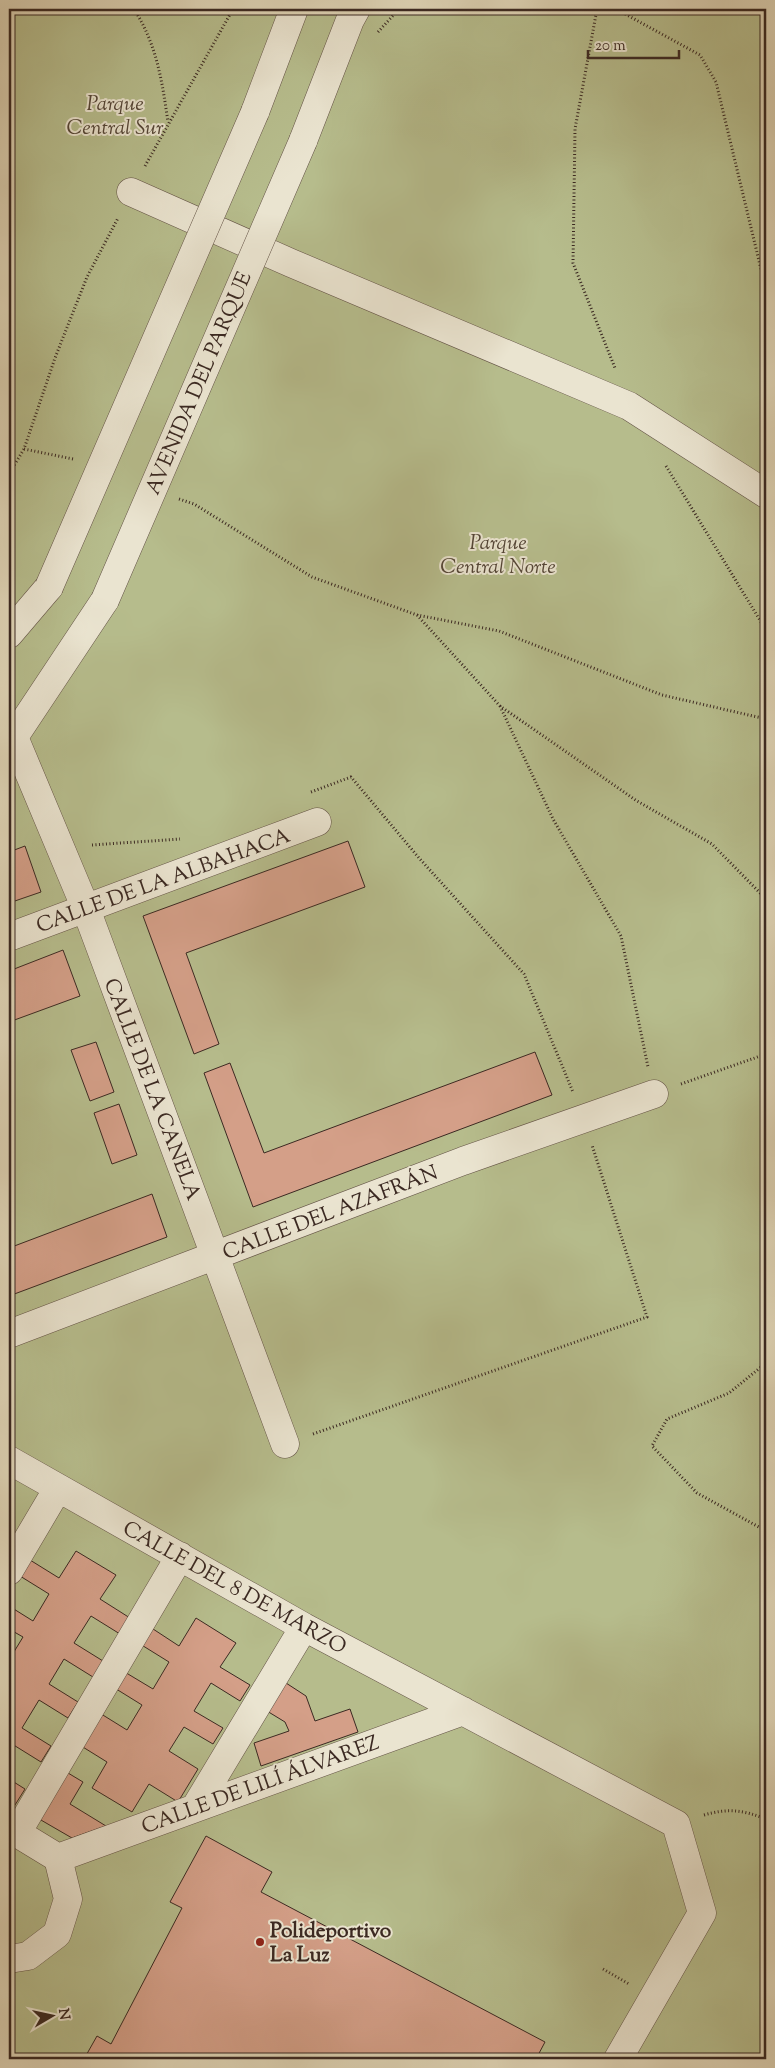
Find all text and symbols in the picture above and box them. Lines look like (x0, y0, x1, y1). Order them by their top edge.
scale bar (588, 28, 679, 60)
text: 20 m (595, 36, 626, 57)
park label: Parque Central Sur (66, 90, 164, 144)
street label: AVENIDA DEL PARQUE (139, 267, 261, 500)
park label: Parque Central Norte (440, 529, 556, 583)
street label: CALLE DE LA ALBAHACA (32, 822, 295, 942)
street label: CALLE DE LA CANELA (95, 974, 207, 1205)
street label: CALLE DEL AZAFRÁN (219, 1159, 443, 1269)
street label: CALLE DEL 8 DE MARZO (117, 1515, 351, 1663)
street label: CALLE DE LILÍ ÁLVAREZ (138, 1729, 384, 1843)
place label: Polideportivo La Luz (270, 1917, 392, 1971)
marker: Polideportivo La Luz (254, 1936, 266, 1948)
north arrow (28, 1990, 78, 2040)
text: N (52, 2007, 74, 2021)

